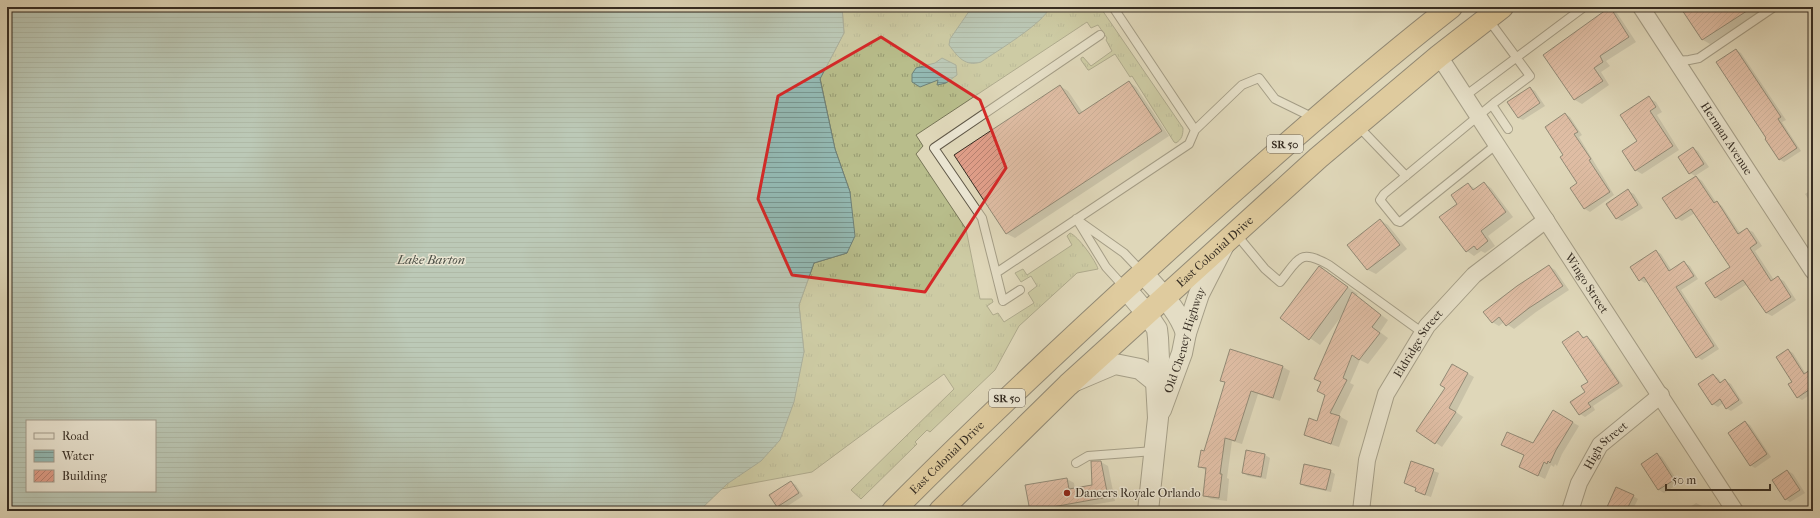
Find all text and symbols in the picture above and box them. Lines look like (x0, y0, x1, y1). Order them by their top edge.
street label: Herman Avenue (1698, 99, 1756, 178)
road number: SR 50 (1267, 135, 1303, 153)
street label: East Colonial Drive (1174, 213, 1256, 290)
street label: Wingo Street (1562, 250, 1612, 316)
water label: Lake Barton (396, 252, 465, 267)
street label: Old Cheney Highway (1161, 284, 1209, 395)
street label: Eldridge Street (1391, 306, 1446, 380)
road number: SR 50 (989, 389, 1025, 407)
street label: East Colonial Drive (907, 418, 987, 497)
street label: High Street (1581, 418, 1631, 472)
legend (26, 420, 156, 492)
text: Road (62, 429, 89, 443)
text: Water (61, 449, 95, 463)
scale bar (1666, 466, 1770, 492)
text: Building (62, 469, 107, 483)
text: 50 m (1672, 473, 1696, 487)
place label: Dancers Royale Orlando (1075, 486, 1201, 500)
marker: Dancers Royale Orlando (1062, 488, 1072, 498)

